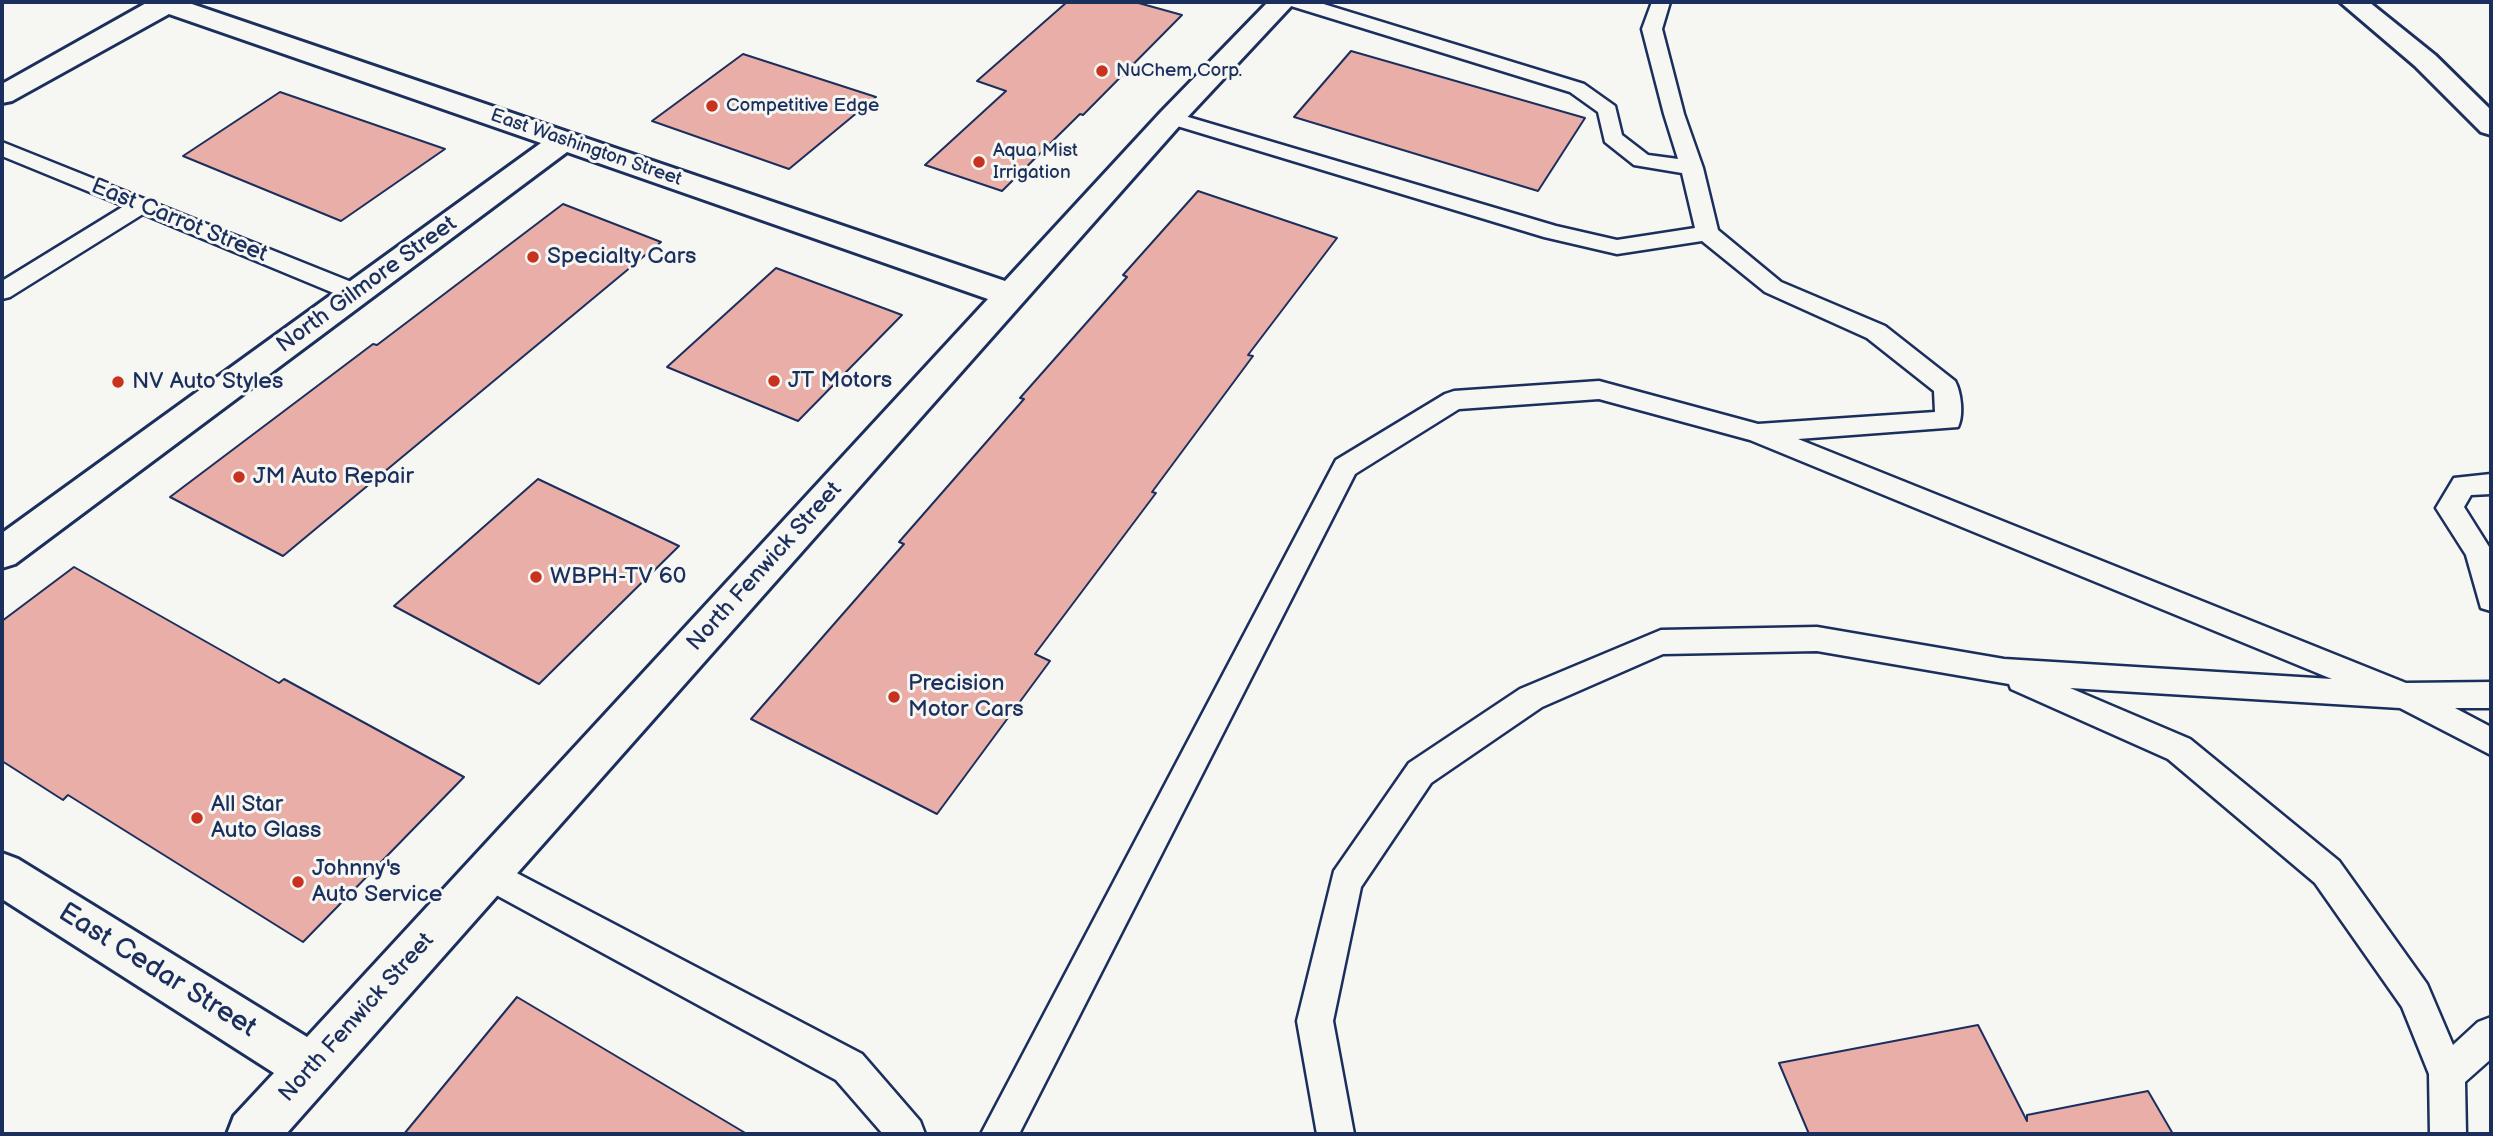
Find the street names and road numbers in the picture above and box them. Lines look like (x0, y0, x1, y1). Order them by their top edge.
street label: East Washington Street (487, 105, 685, 191)
street label: East Carrot Street (87, 173, 271, 269)
street label: North Gilmore Street (272, 210, 462, 360)
street label: North Fenwick Street (682, 477, 848, 657)
street label: East Cedar Street (52, 897, 262, 1045)
street label: North Fenwick Street (274, 928, 440, 1108)

